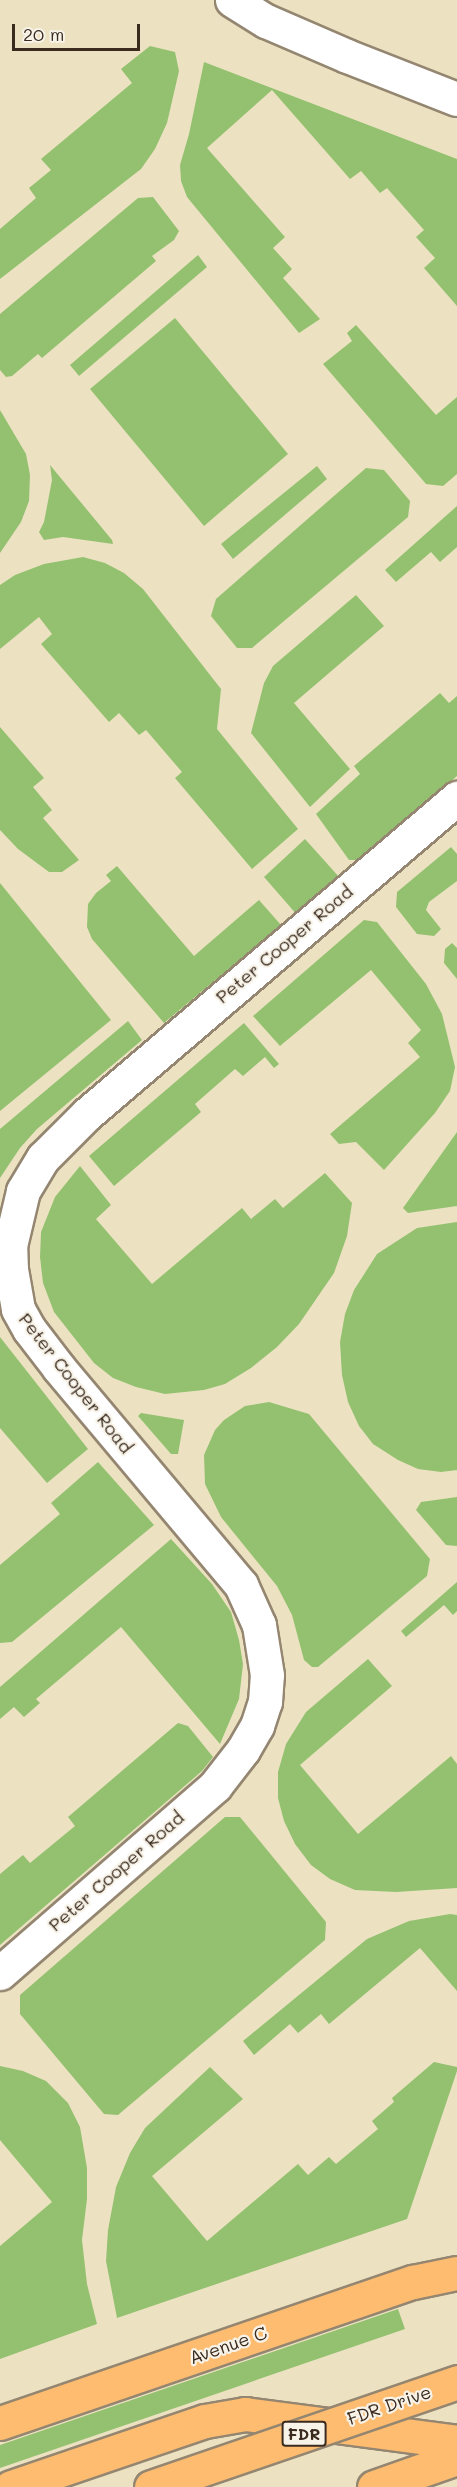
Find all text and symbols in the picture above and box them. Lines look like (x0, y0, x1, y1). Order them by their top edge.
scale bar (15, 12, 142, 50)
text: 20 m (23, 22, 64, 46)
street label: Peter Cooper Road (211, 880, 357, 1008)
street label: Peter Cooper Road (15, 1309, 137, 1457)
street label: Peter Cooper Road (44, 1806, 188, 1936)
street label: Avenue C (186, 2322, 270, 2368)
street label: FDR Drive (344, 2381, 434, 2429)
road number: FDR (282, 2421, 326, 2447)

